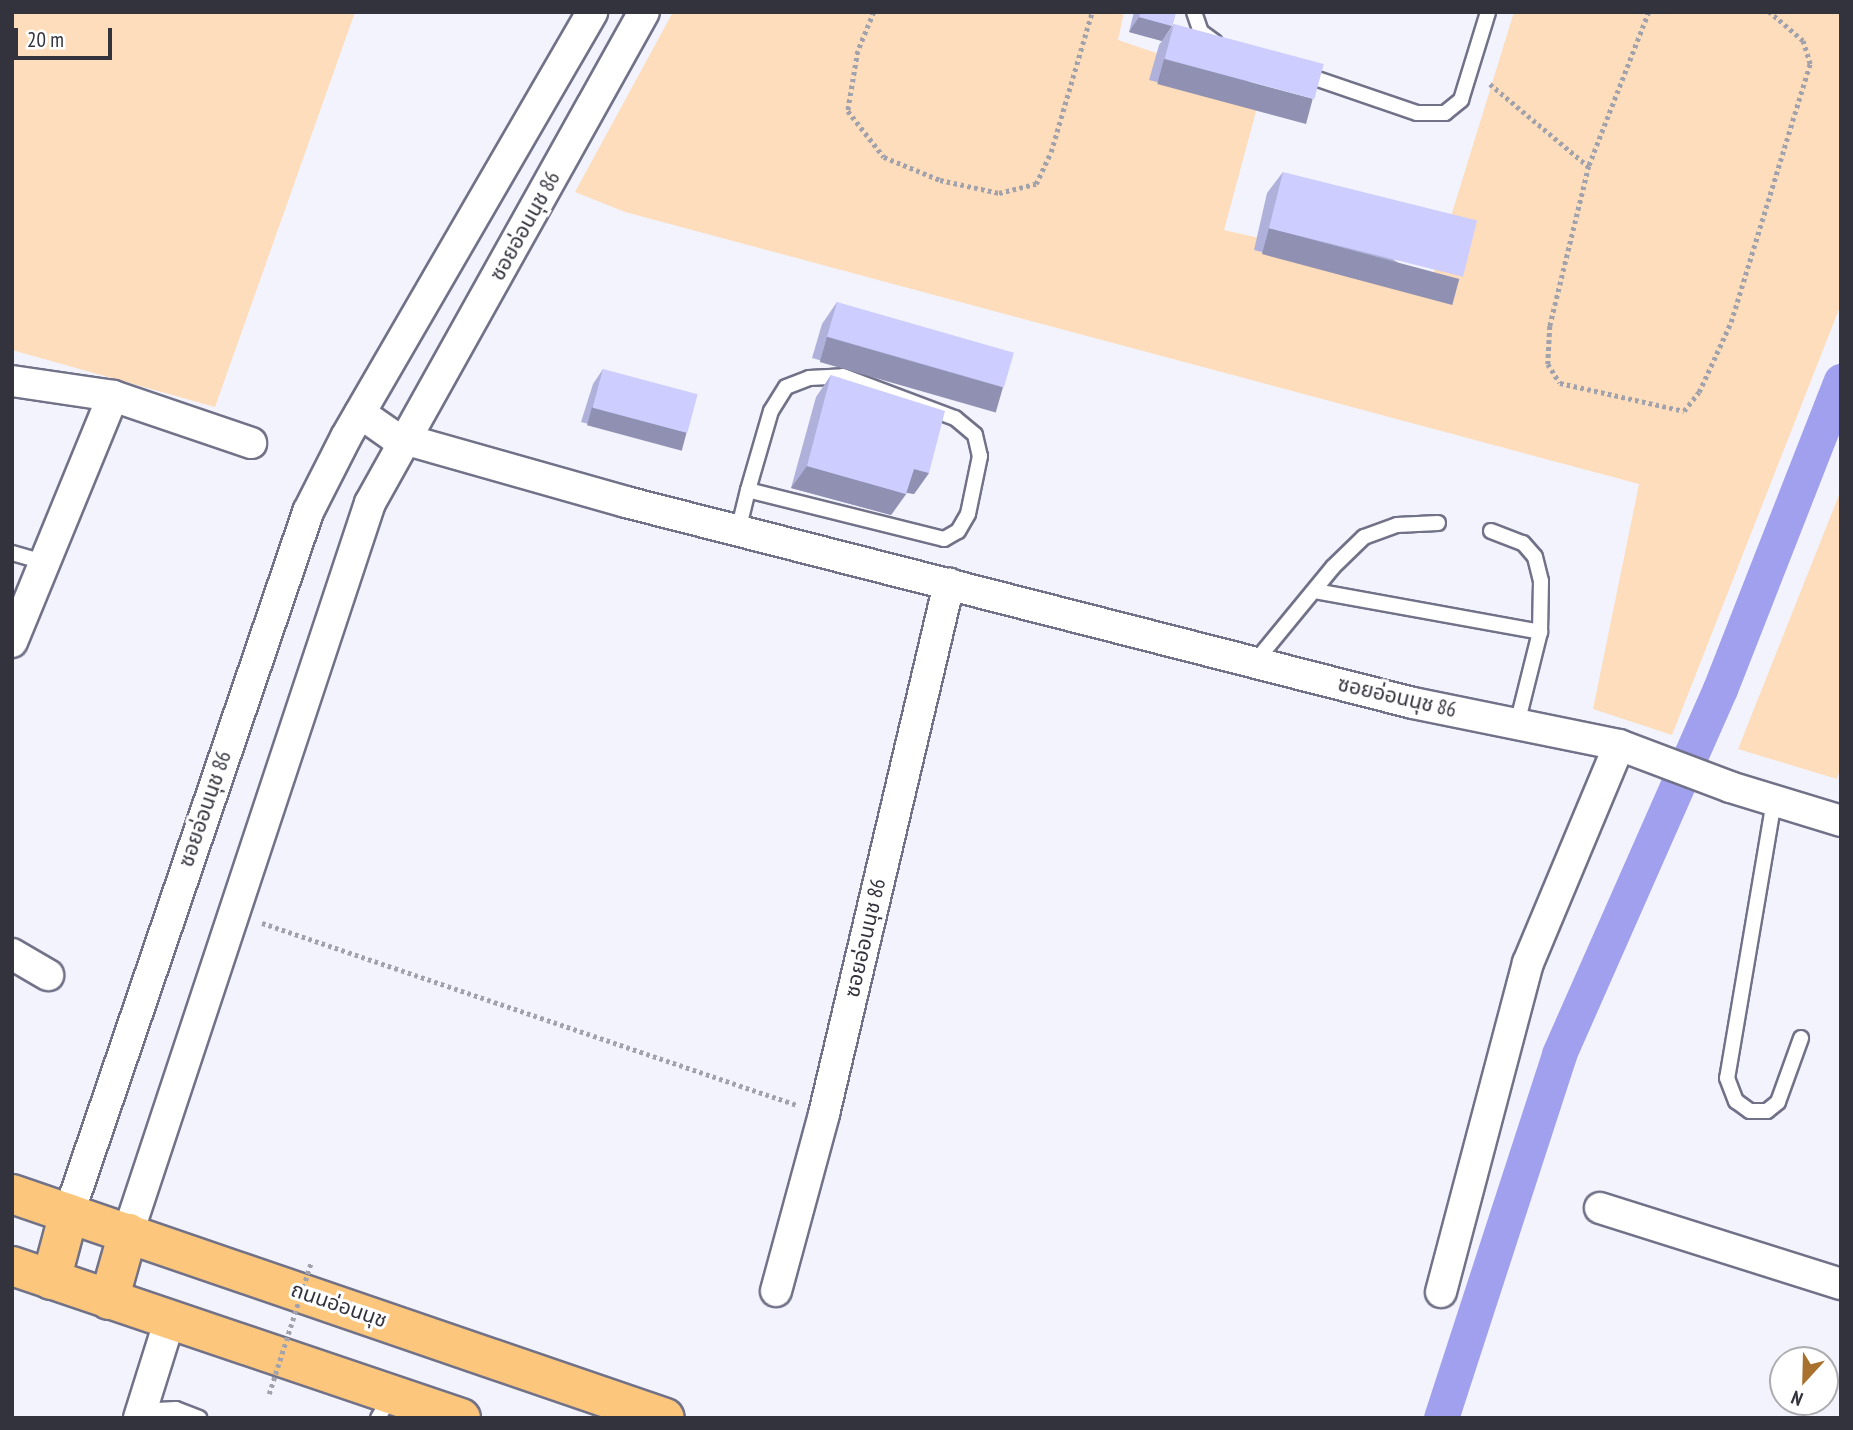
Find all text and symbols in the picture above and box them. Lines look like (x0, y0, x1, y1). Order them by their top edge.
scale bar (18, 14, 116, 58)
text: 20 m (27, 26, 64, 53)
street label: ซอยอ่อนนุช 86 (485, 167, 565, 285)
street label: ซอยอ่อนนุช 86 (1335, 671, 1459, 723)
street label: ซอยอ่อนนุช 86 (173, 748, 237, 870)
street label: ซอยอ่อนนุช 86 (839, 876, 891, 1000)
street label: ถนนอ่อนนุช (288, 1277, 390, 1333)
north arrow (1769, 1346, 1839, 1416)
text: N (1788, 1386, 1806, 1412)

